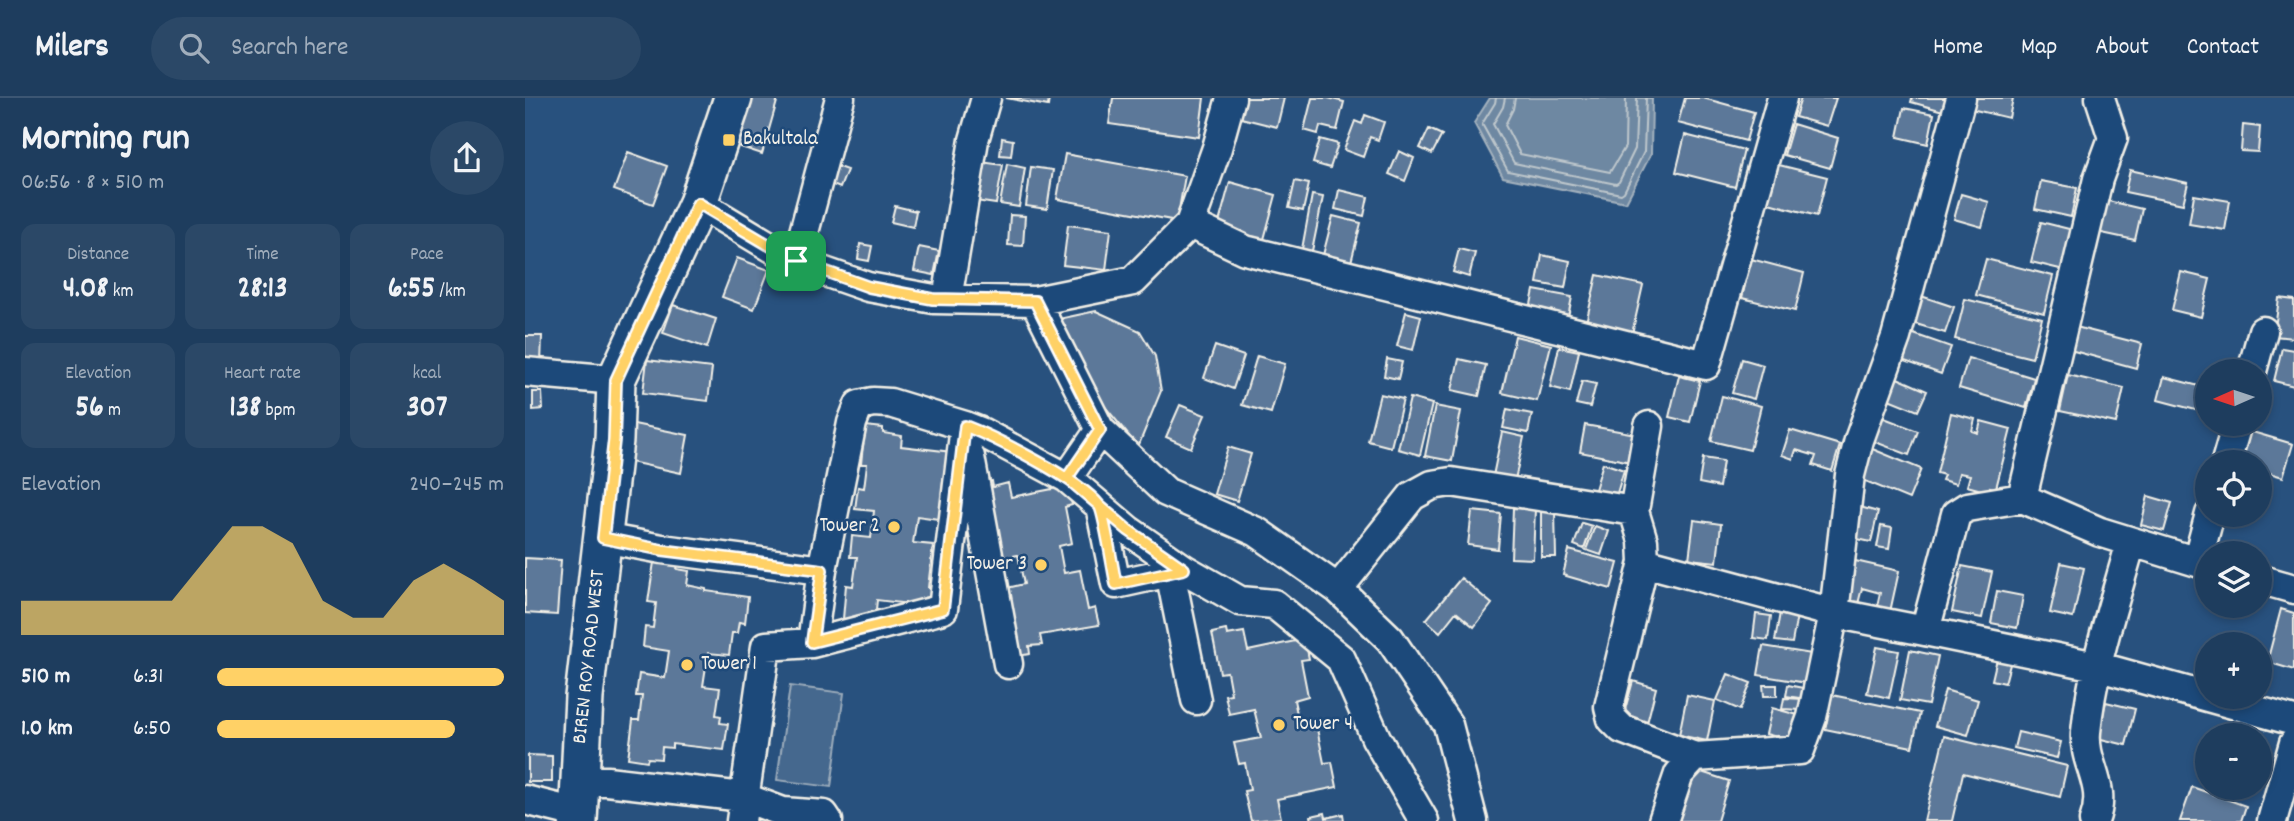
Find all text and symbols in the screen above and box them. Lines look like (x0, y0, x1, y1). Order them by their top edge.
search box (151, 17, 641, 80)
text: Milers (35, 25, 109, 72)
icon: search (175, 29, 213, 67)
text: Search here (231, 30, 348, 67)
text: Home (1933, 31, 1983, 65)
text: Map (2021, 31, 2057, 65)
text: About (2095, 31, 2149, 65)
text: Contact (2187, 31, 2259, 65)
text: Morning run (21, 113, 190, 168)
button: share (430, 121, 504, 195)
place label: Bakultala (743, 125, 819, 155)
marker: Bakultala (721, 132, 737, 148)
text: 06:56 · 8 × 510 m (21, 167, 164, 200)
pin (766, 231, 826, 291)
text: Distance (67, 242, 129, 269)
text: Time (246, 242, 279, 269)
text: Pace (410, 242, 444, 269)
icon: arrive (777, 242, 815, 280)
text: 4.08 (63, 269, 108, 312)
text: 28:13 (237, 269, 288, 312)
text: 6:55 (388, 269, 435, 312)
text: km (108, 279, 134, 306)
text: /km (435, 279, 466, 306)
north arrow (2195, 359, 2271, 436)
map controls (2195, 359, 2272, 800)
text: Elevation (65, 361, 131, 388)
text: Heart rate (224, 361, 301, 388)
text: kcal (412, 361, 441, 388)
text: 56 (75, 388, 104, 431)
text: 138 (229, 388, 261, 431)
text: 307 (406, 388, 447, 431)
text: m (104, 398, 121, 425)
text: bpm (261, 398, 296, 425)
button: locate (2195, 450, 2272, 527)
text: Elevation (21, 469, 101, 502)
text: 240–245 m (409, 469, 504, 502)
place label: Tower 2 (820, 512, 880, 542)
marker: Tower 2 (886, 519, 902, 535)
button: layers (2195, 541, 2272, 618)
place label: Tower 3 (966, 550, 1027, 580)
marker: Tower 3 (1033, 557, 1049, 573)
street label: BIREN ROY ROAD WEST (566, 568, 614, 746)
button: + (2195, 632, 2272, 709)
place label: Tower 1 (701, 650, 757, 680)
marker: Tower 1 (679, 657, 695, 673)
text: 510 m (21, 661, 70, 694)
text: 6:31 (133, 661, 163, 694)
place label: Tower 4 (1293, 710, 1353, 740)
text: 1.0 km (21, 713, 73, 746)
text: 6:50 (133, 713, 171, 746)
marker: Tower 4 (1271, 717, 1287, 733)
button: − (2195, 723, 2272, 800)

